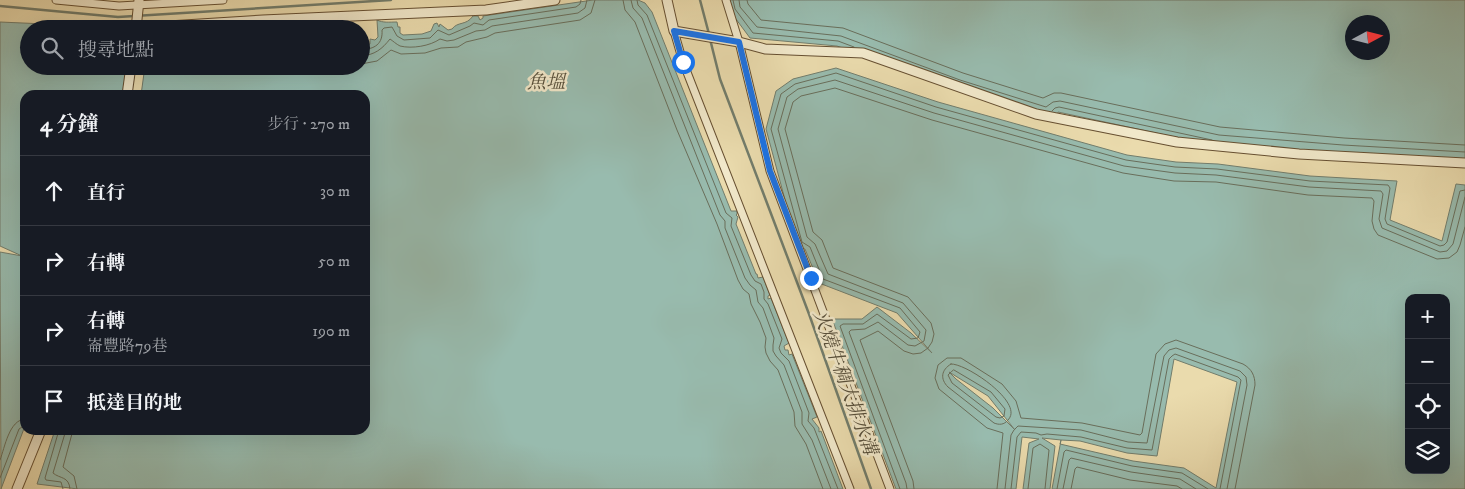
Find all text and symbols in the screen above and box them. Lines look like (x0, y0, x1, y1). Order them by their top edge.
north arrow (1345, 15, 1390, 60)
search box (20, 20, 370, 75)
icon: search (38, 34, 66, 62)
text: 搜尋地點 (78, 39, 154, 62)
route start (672, 51, 695, 74)
water label: 魚塭 (527, 71, 567, 94)
text: 4 分鐘 (40, 112, 99, 138)
text: 步行 · 270 m (267, 114, 350, 134)
icon: ahead (40, 177, 68, 205)
text: 30 m (320, 181, 350, 201)
text: 直行 (87, 182, 125, 205)
icon: right (40, 247, 68, 275)
text: 50 m (318, 251, 350, 271)
text: 右轉 (87, 252, 125, 275)
route end (800, 267, 823, 290)
map controls (1405, 294, 1450, 474)
button: + (1405, 294, 1450, 339)
water label: 火燒牛稠大排水溝 (808, 307, 882, 461)
text: 右轉 (87, 310, 125, 333)
icon: right (40, 317, 68, 345)
text: 190 m (312, 321, 350, 341)
text: 崙豐路79巷 (87, 336, 167, 356)
button: − (1405, 339, 1450, 384)
button: locate (1405, 384, 1450, 429)
icon: arrive (40, 387, 68, 415)
text: 抵達目的地 (87, 392, 182, 415)
button: layers (1405, 429, 1450, 474)

